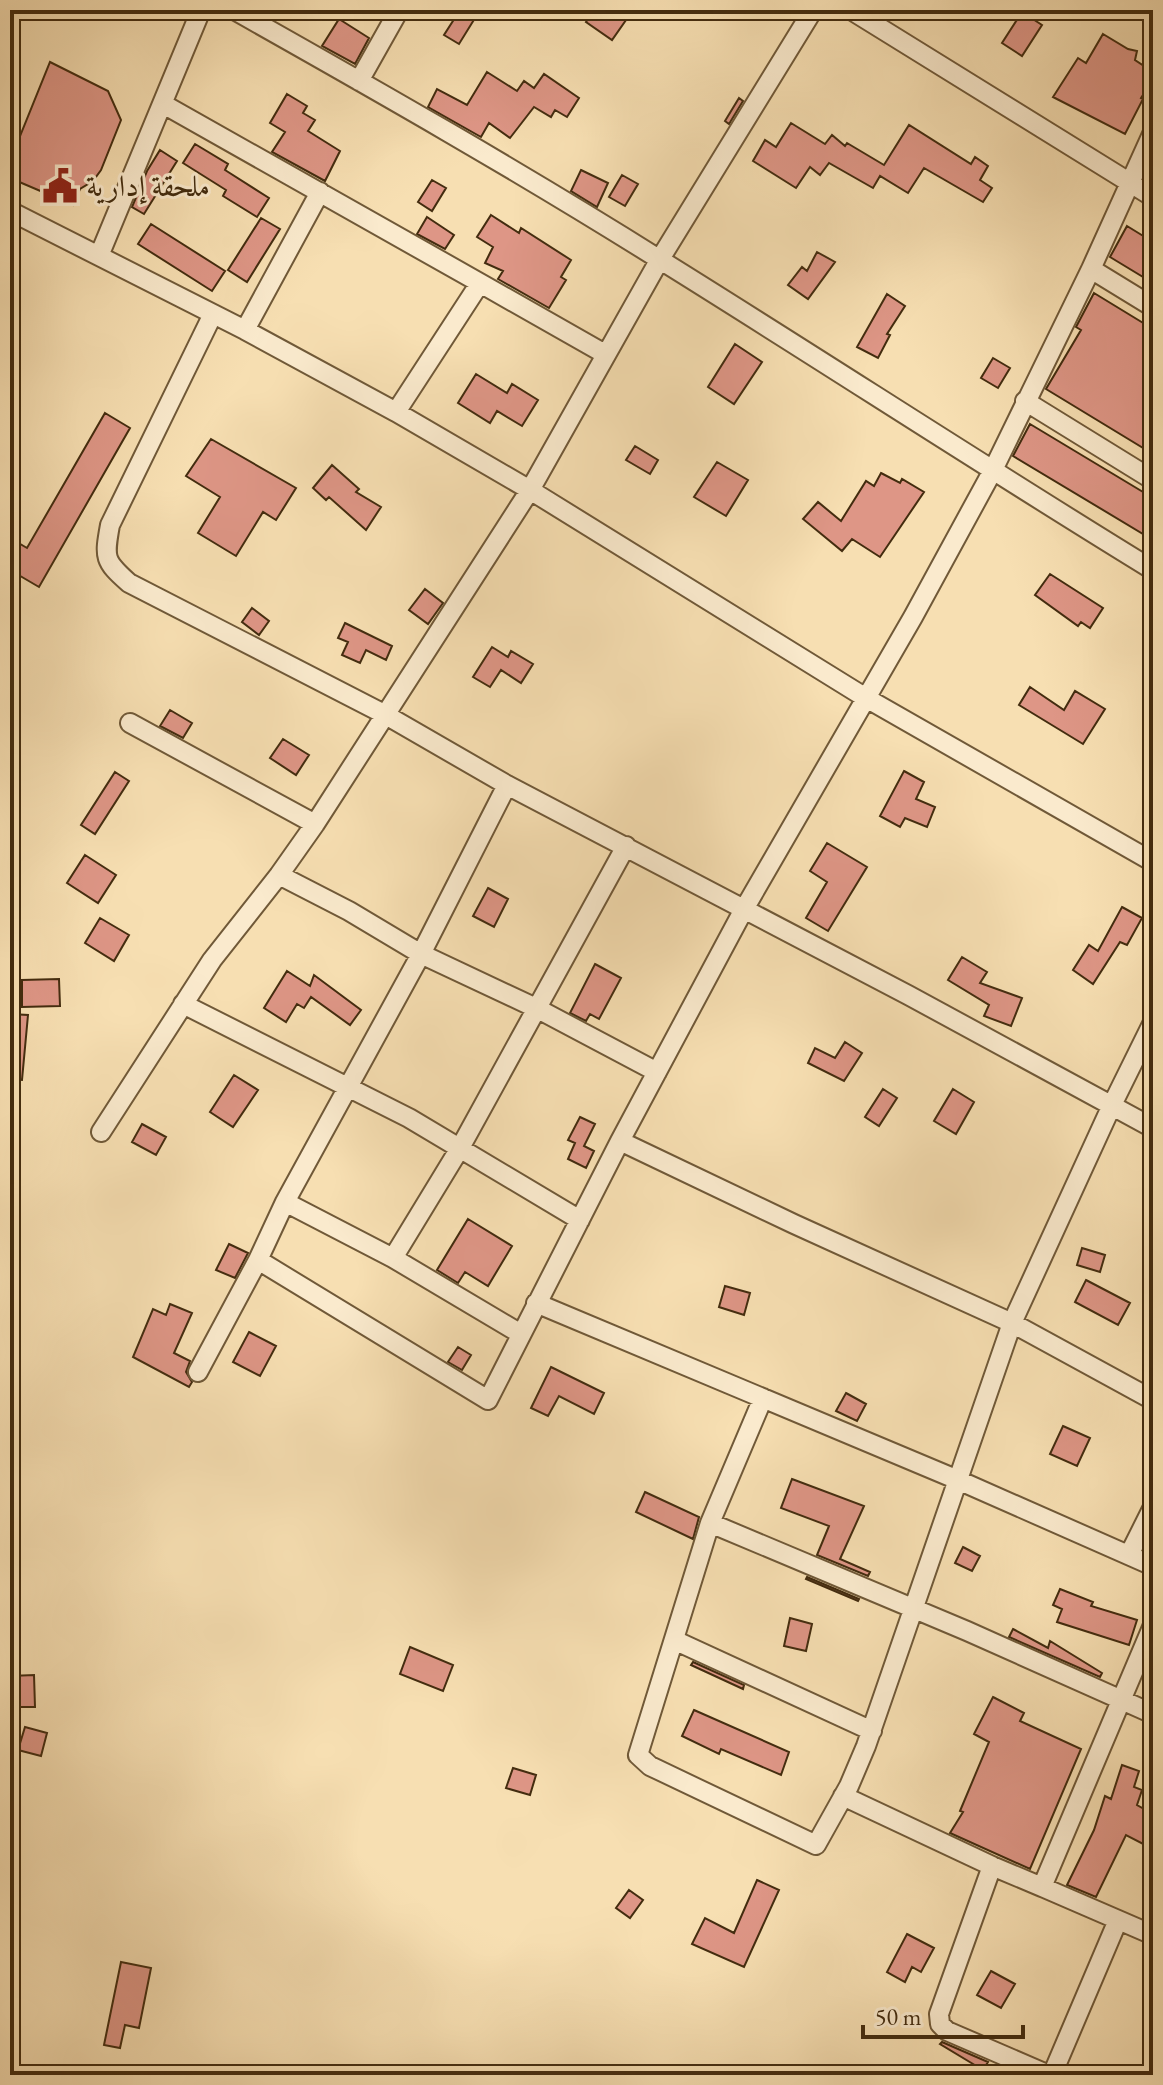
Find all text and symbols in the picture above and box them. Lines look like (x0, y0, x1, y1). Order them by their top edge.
place label: ملحقة إدارية (86, 166, 210, 205)
public building icon: ملحقة إدارية (41, 167, 79, 205)
scale bar (863, 1989, 1023, 2039)
text: 50 m (875, 2001, 922, 2032)

